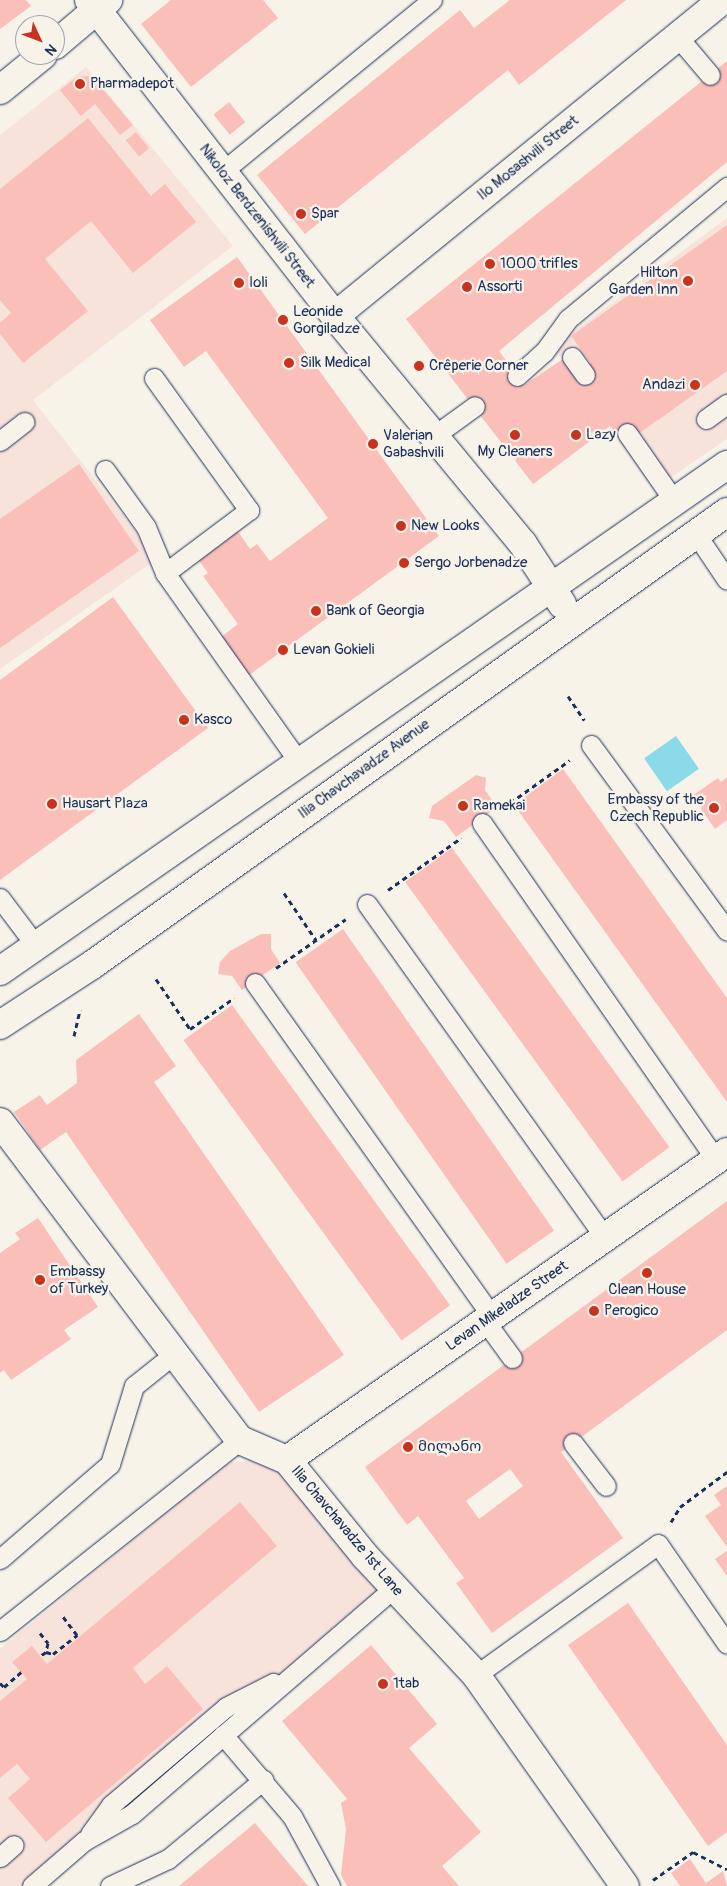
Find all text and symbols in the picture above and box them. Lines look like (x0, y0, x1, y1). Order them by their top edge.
north arrow (15, 15, 65, 65)
text: N (41, 41, 60, 59)
place label: Pharmadepot (90, 75, 174, 93)
marker: Pharmadepot (74, 78, 86, 90)
street label: Ilo Mosashvili Street (474, 112, 582, 204)
street label: Nikoloz Berdzenishvili Street (195, 141, 319, 291)
place label: Spar (311, 205, 339, 223)
marker: Spar (295, 208, 307, 220)
place label: 1000 trifles (500, 255, 578, 273)
marker: 1000 trifles (484, 258, 496, 270)
place label: Hilton Garden Inn (608, 263, 678, 298)
place label: Ioli (249, 274, 268, 292)
marker: Hilton Garden Inn (682, 275, 694, 287)
marker: Ioli (233, 277, 245, 289)
place label: Assorti (477, 278, 522, 296)
marker: Assorti (461, 281, 473, 293)
place label: Leonide Gorgiladze (293, 302, 360, 337)
marker: Leonide Gorgiladze (277, 314, 289, 326)
place label: Silk Medical (300, 354, 371, 372)
marker: Silk Medical (282, 356, 296, 370)
place label: Crêperie Corner (429, 357, 529, 375)
marker: Crêperie Corner (413, 360, 425, 372)
place label: Andazi (642, 376, 685, 394)
marker: Andazi (689, 379, 701, 391)
place label: Valerian Gabashvili (383, 426, 444, 461)
place label: Lazy (586, 426, 616, 444)
marker: My Cleaners (509, 429, 521, 441)
marker: Lazy (570, 429, 582, 441)
marker: Valerian Gabashvili (367, 438, 379, 450)
place label: My Cleaners (477, 443, 553, 461)
place label: New Looks (411, 517, 479, 535)
marker: New Looks (395, 520, 407, 532)
place label: Sergo Jorbenadze (414, 554, 527, 572)
marker: Sergo Jorbenadze (398, 557, 410, 569)
place label: Bank of Georgia (326, 602, 424, 620)
marker: Bank of Georgia (310, 605, 322, 617)
place label: Levan Gokieli (293, 641, 374, 659)
marker: Levan Gokieli (277, 644, 289, 656)
place label: Kasco (194, 711, 232, 729)
marker: Kasco (178, 714, 190, 726)
street label: Ilia Chavchavadze Avenue (295, 715, 433, 823)
place label: Embassy of the Czech Republic (608, 790, 704, 825)
place label: Hausart Plaza (62, 795, 148, 813)
place label: Ramekai (473, 797, 525, 815)
marker: Hausart Plaza (46, 798, 58, 810)
marker: Ramekai (457, 800, 469, 812)
marker: Embassy of the Czech Republic (708, 802, 720, 814)
street label: Levan Mikeladze Street (442, 1257, 572, 1355)
place label: Embassy of Turkey (50, 1262, 108, 1297)
marker: Clean House (641, 1267, 653, 1279)
marker: Embassy of Turkey (34, 1274, 46, 1286)
place label: Clean House (608, 1281, 686, 1299)
place label: Perogico (604, 1302, 659, 1320)
marker: Perogico (588, 1305, 600, 1317)
place label: მილანო (418, 1438, 481, 1456)
marker: მილანო (402, 1441, 414, 1453)
street label: Ilia Chavchavadze 1st Lane (287, 1462, 407, 1600)
place label: 1tab (393, 1675, 419, 1693)
marker: 1tab (377, 1678, 389, 1690)

